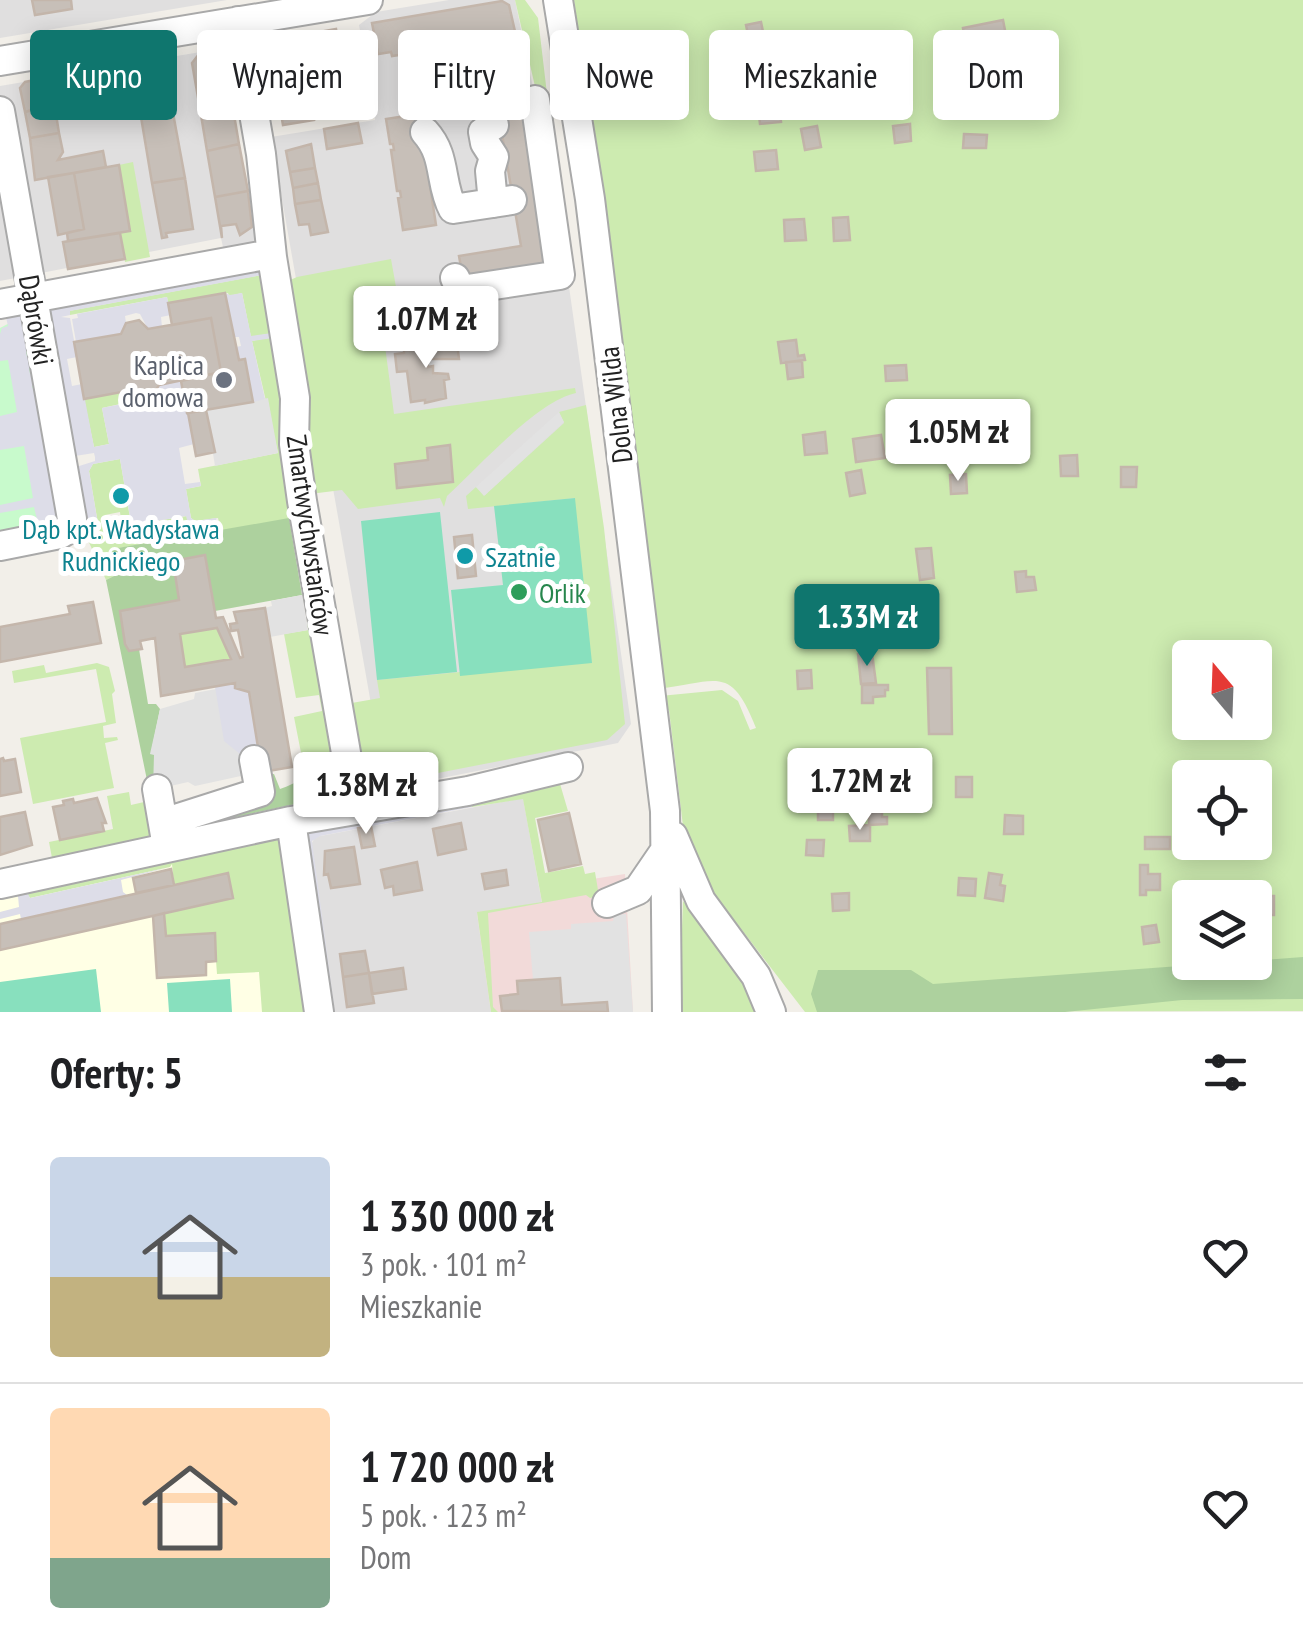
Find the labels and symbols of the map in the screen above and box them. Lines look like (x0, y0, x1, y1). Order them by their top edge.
street label: Dąbrówki (11, 272, 63, 368)
pin: 1.07M zł (323, 286, 529, 371)
street label: Dolna Wilda (590, 345, 640, 465)
place label: Kaplica domowa (122, 346, 204, 415)
marker: Kaplica domowa (213, 369, 235, 391)
pin: 1.05M zł (855, 399, 1061, 484)
street label: Zmartwychwstańców (279, 432, 343, 638)
marker: Dąb kpt. Władysława Rudnickiego (110, 485, 132, 507)
place label: Dąb kpt. Władysława Rudnickiego (22, 510, 220, 579)
place label: Szatnie (485, 538, 556, 575)
marker: Szatnie (454, 545, 476, 567)
place label: Orlik (539, 574, 586, 611)
marker: Orlik (508, 581, 530, 603)
pin: 1.33M zł (764, 584, 970, 669)
north arrow (1172, 640, 1272, 740)
pin: 1.72M zł (757, 748, 963, 833)
pin: 1.38M zł (263, 752, 469, 837)

